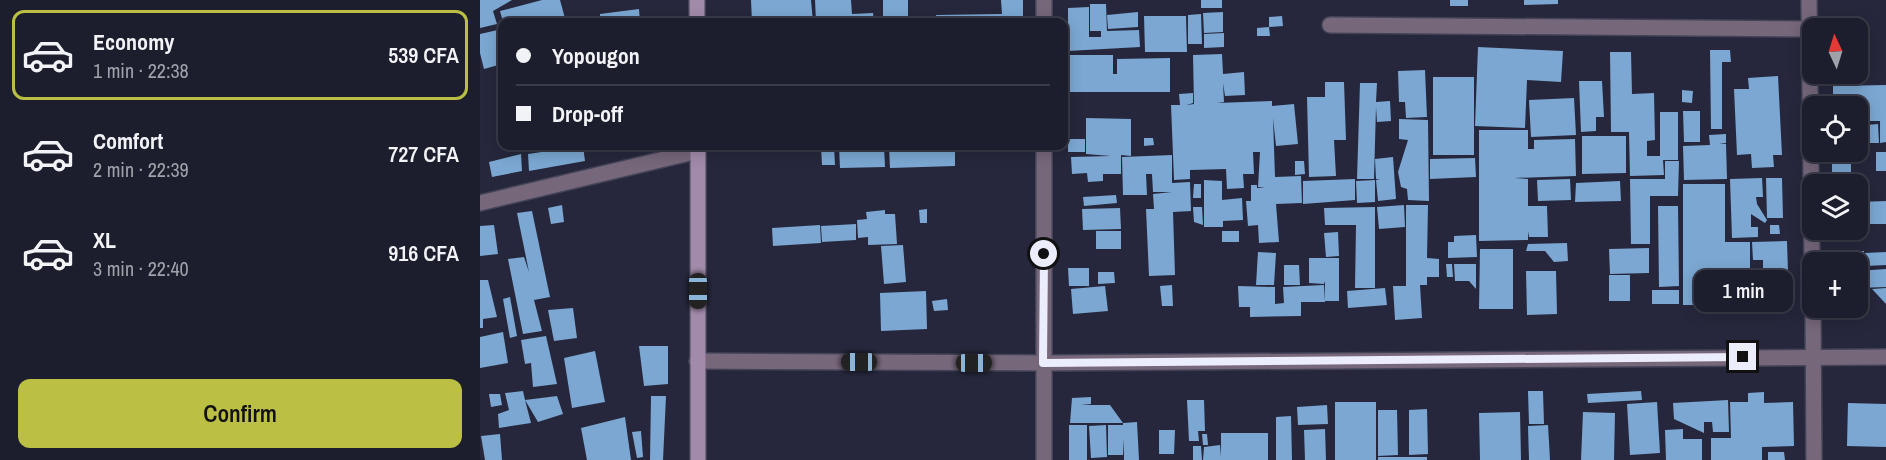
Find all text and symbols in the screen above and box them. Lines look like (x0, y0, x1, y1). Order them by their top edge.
north arrow (1802, 18, 1868, 84)
map controls (1802, 18, 1868, 318)
text: Economy (93, 27, 174, 57)
icon: car (21, 28, 75, 82)
text: 539 CFA (388, 40, 459, 70)
text: Yopougon (552, 41, 640, 71)
text: 1 min · 22:38 (93, 57, 189, 84)
button: locate (1802, 96, 1868, 162)
text: Drop-off (552, 99, 623, 129)
text: Comfort (93, 126, 163, 156)
icon: car (21, 127, 75, 181)
text: 727 CFA (388, 139, 459, 169)
text: 2 min · 22:39 (93, 156, 189, 183)
button: layers (1802, 174, 1868, 240)
text: XL (93, 225, 116, 255)
icon: car (21, 226, 75, 280)
text: 916 CFA (388, 238, 459, 268)
route start (1030, 240, 1057, 267)
button: + (1802, 252, 1868, 318)
text: 3 min · 22:40 (93, 255, 189, 282)
callout: 1 min (1694, 270, 1792, 312)
car (689, 273, 707, 309)
text: 1 min (1722, 277, 1765, 304)
route end (1729, 343, 1756, 370)
car (841, 353, 877, 371)
car (956, 354, 992, 372)
button: Confirm (18, 379, 462, 448)

